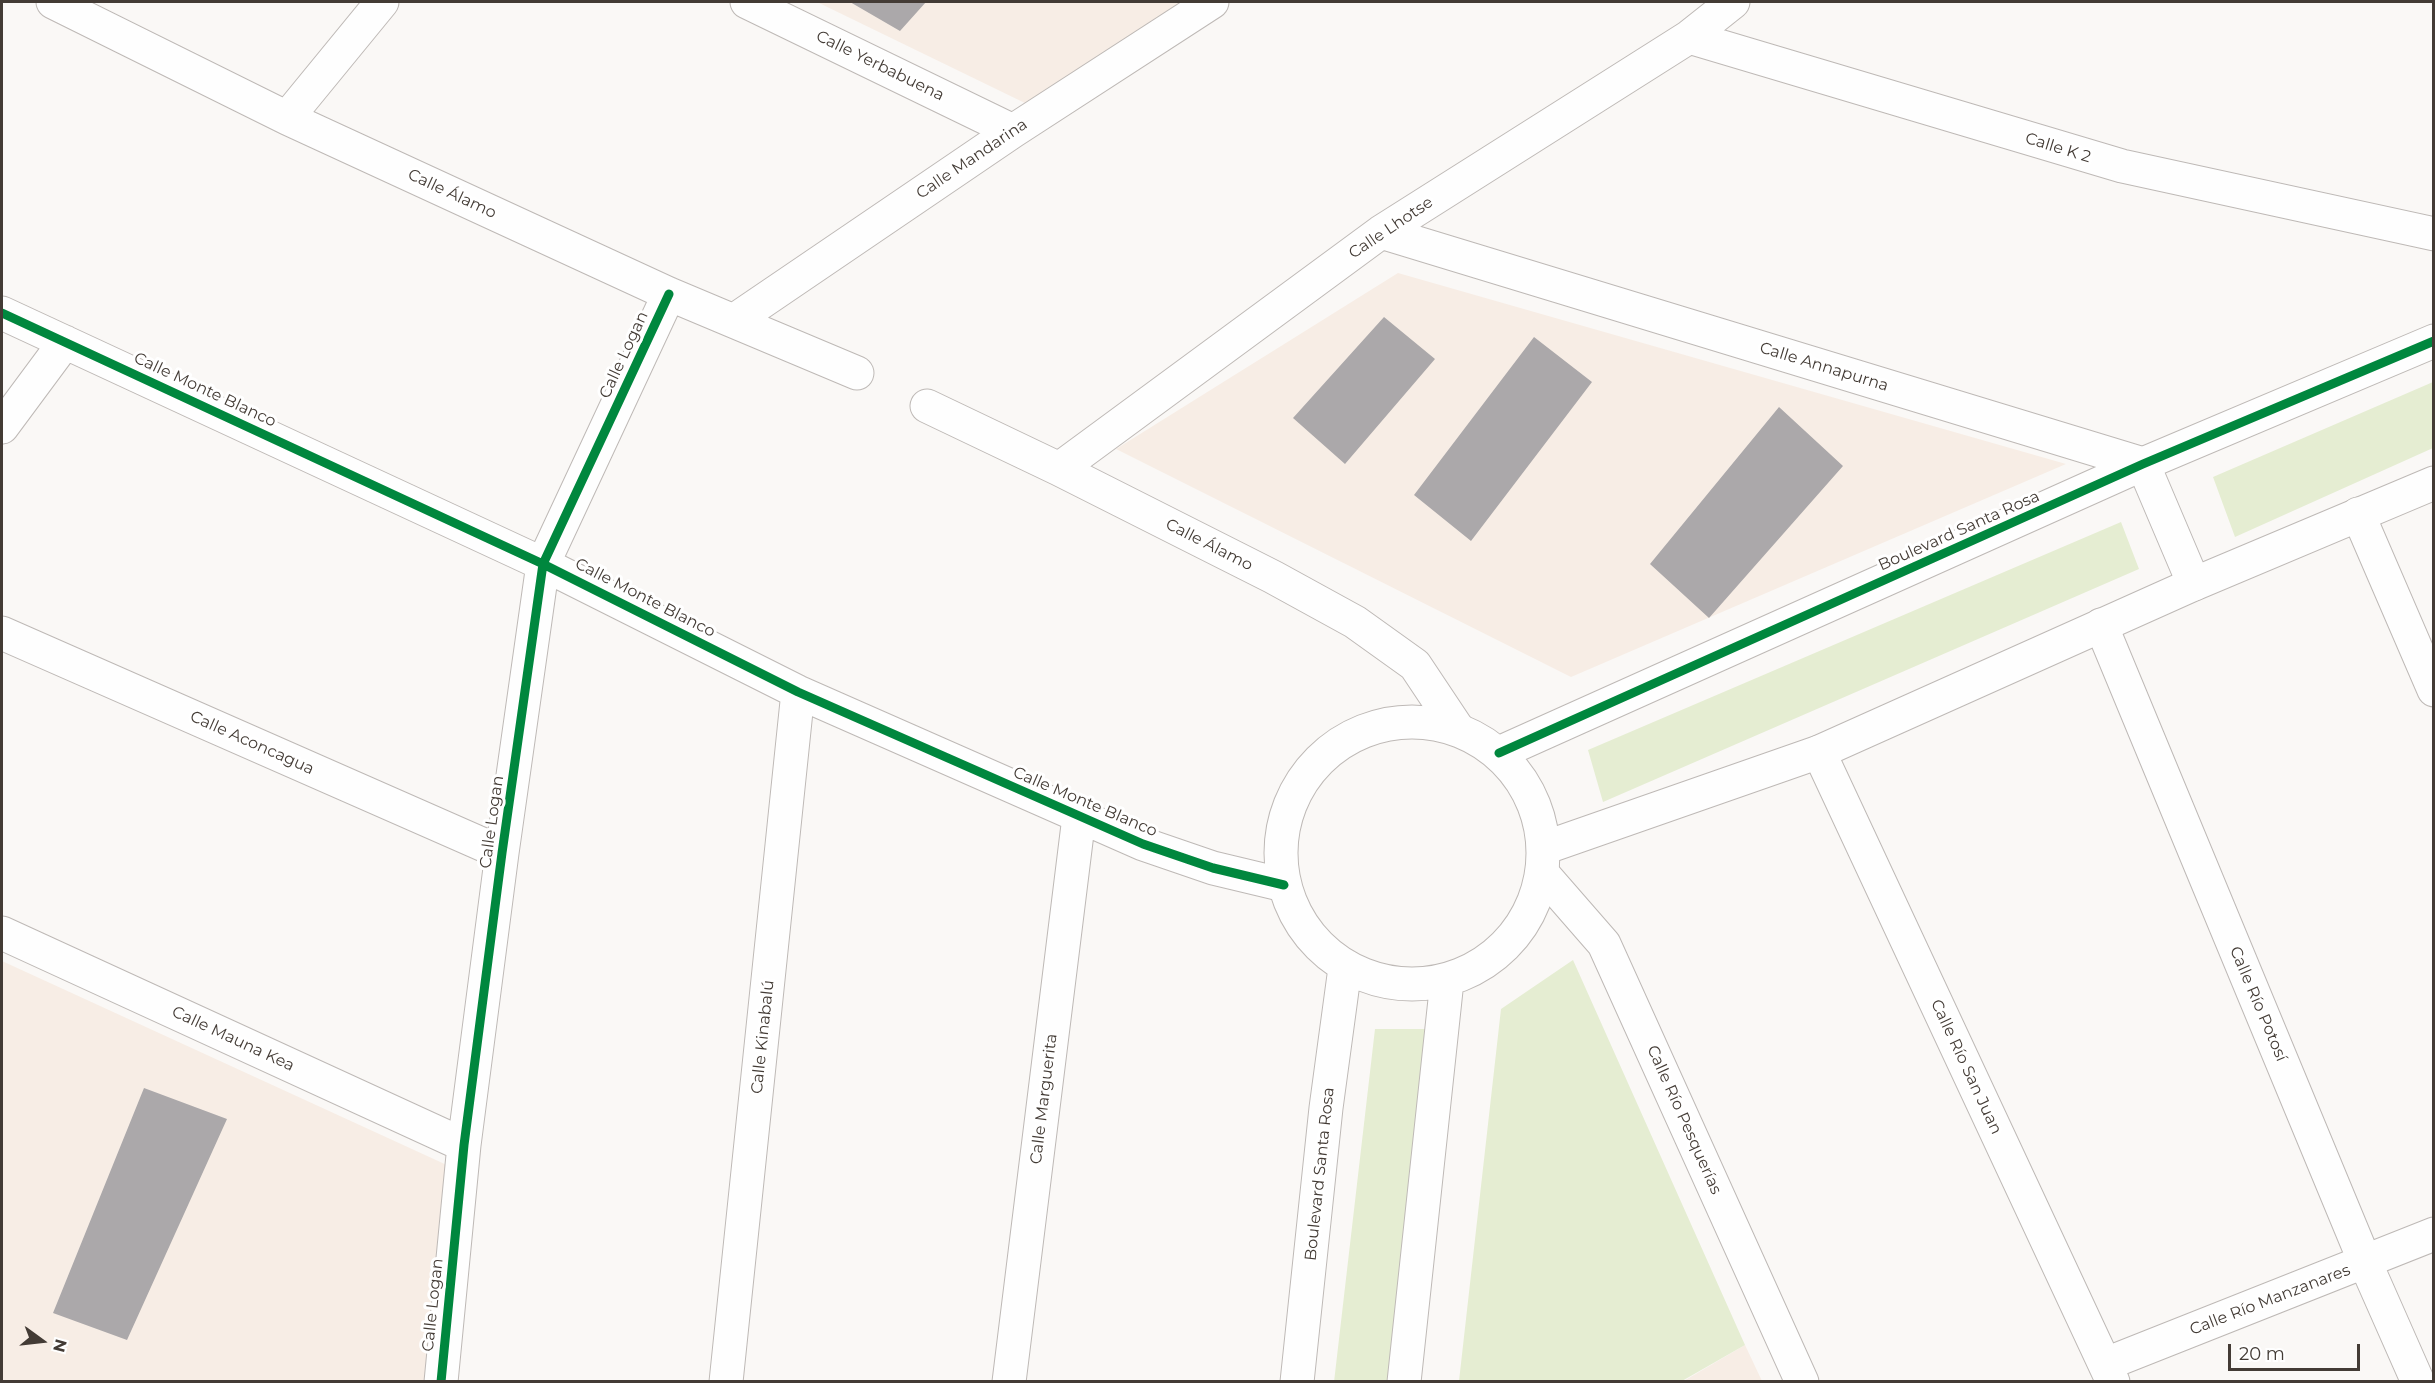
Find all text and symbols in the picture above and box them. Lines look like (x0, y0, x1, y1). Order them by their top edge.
street label: Calle Yerbabuena (813, 27, 947, 105)
street label: Calle Mandarina (913, 115, 1031, 203)
street label: Calle K 2 (2023, 129, 2093, 167)
street label: Calle Álamo (405, 165, 499, 223)
street label: Calle Lhotse (1345, 193, 1437, 263)
street label: Calle Logan (596, 308, 652, 402)
street label: Calle Annapurna (1757, 338, 1891, 396)
street label: Calle Monte Blanco (131, 349, 279, 431)
street label: Boulevard Santa Rosa (1875, 487, 2043, 575)
street label: Calle Álamo (1162, 515, 1256, 575)
street label: Calle Monte Blanco (572, 554, 718, 642)
street label: Calle Aconcagua (187, 707, 317, 779)
street label: Calle Monte Blanco (1010, 763, 1160, 841)
street label: Calle Logan (476, 774, 508, 870)
street label: Calle Río Potosí (2225, 944, 2291, 1064)
street label: Calle Kinabalú (747, 979, 779, 1095)
street label: Calle Río San Juan (1926, 997, 2006, 1137)
street label: Calle Mauna Kea (169, 1002, 297, 1076)
street label: Calle Marguerita (1026, 1033, 1062, 1165)
street label: Calle Río Pesquerías (1642, 1043, 1726, 1197)
street label: Boulevard Santa Rosa (1301, 1086, 1339, 1262)
street label: Calle Logan (419, 1257, 447, 1353)
street label: Calle Río Manzanares (2187, 1261, 2353, 1339)
north arrow (12, 1311, 72, 1371)
scale bar (2231, 1332, 2363, 1370)
text: N (49, 1337, 71, 1354)
text: 20 m (2239, 1343, 2285, 1365)

